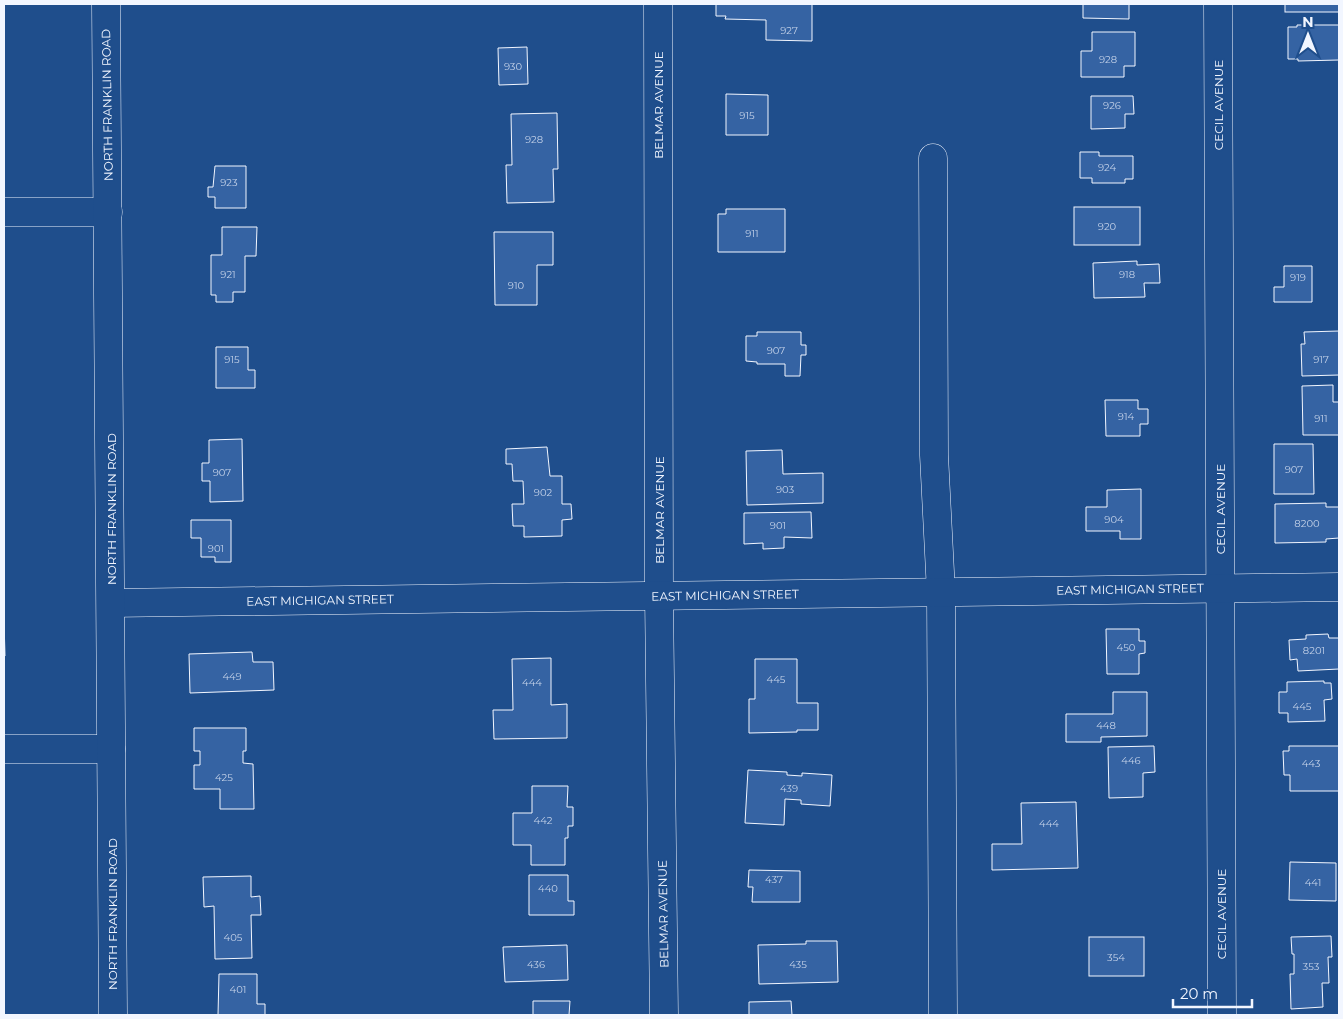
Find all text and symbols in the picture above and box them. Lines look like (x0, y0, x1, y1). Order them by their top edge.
north arrow (1283, 10, 1333, 60)
text: N (1302, 13, 1314, 31)
house number: 927 (780, 24, 798, 37)
street label: NORTH FRANKLIN ROAD (98, 29, 116, 181)
street label: BELMAR AVENUE (651, 51, 666, 159)
house number: 928 (1099, 53, 1117, 66)
house number: 930 (504, 60, 523, 73)
street label: CECIL AVENUE (1211, 60, 1226, 150)
house number: 926 (1103, 99, 1121, 112)
house number: 915 (739, 109, 755, 122)
house number: 928 (525, 133, 543, 146)
house number: 924 (1098, 161, 1116, 174)
house number: 923 (220, 176, 238, 189)
house number: 920 (1098, 220, 1117, 233)
house number: 911 (745, 227, 759, 240)
house number: 921 (220, 268, 236, 281)
house number: 918 (1119, 268, 1135, 281)
house number: 919 (1290, 271, 1306, 284)
house number: 910 (508, 279, 525, 292)
house number: 907 (767, 344, 785, 357)
house number: 915 (224, 353, 240, 366)
house number: 917 (1313, 353, 1329, 366)
house number: 914 (1118, 410, 1135, 423)
house number: 911 (1314, 412, 1328, 425)
street label: NORTH FRANKLIN ROAD (104, 433, 119, 585)
street label: BELMAR AVENUE (652, 456, 667, 564)
house number: 907 (1285, 463, 1303, 476)
street label: CECIL AVENUE (1213, 464, 1228, 554)
house number: 907 (213, 466, 231, 479)
house number: 903 (776, 483, 794, 496)
house number: 902 (534, 486, 553, 499)
house number: 904 (1104, 513, 1124, 526)
house number: 8200 (1294, 517, 1320, 530)
house number: 901 (770, 519, 786, 532)
house number: 901 (208, 542, 224, 555)
street label: EAST MICHIGAN STREET (1056, 580, 1204, 598)
street label: EAST MICHIGAN STREET (651, 586, 799, 604)
street label: EAST MICHIGAN STREET (246, 591, 394, 609)
house number: 450 (1117, 641, 1136, 654)
house number: 8201 (1303, 644, 1325, 657)
house number: 449 (222, 670, 242, 683)
house number: 445 (767, 673, 786, 686)
house number: 444 (522, 676, 542, 689)
house number: 445 (1293, 700, 1312, 713)
house number: 448 (1096, 719, 1116, 732)
house number: 446 (1121, 754, 1141, 767)
house number: 443 (1302, 757, 1321, 770)
house number: 425 (215, 771, 233, 784)
house number: 439 (780, 782, 798, 795)
house number: 442 (534, 814, 553, 827)
house number: 444 (1039, 817, 1059, 830)
street label: NORTH FRANKLIN ROAD (105, 838, 120, 990)
street label: BELMAR AVENUE (655, 860, 671, 968)
street label: CECIL AVENUE (1214, 869, 1229, 959)
house number: 437 (765, 873, 783, 886)
house number: 441 (1305, 876, 1321, 889)
house number: 440 (538, 882, 558, 895)
house number: 405 (224, 931, 243, 944)
house number: 354 (1107, 951, 1125, 964)
house number: 436 (527, 958, 545, 971)
house number: 435 (789, 958, 807, 971)
house number: 353 (1303, 960, 1320, 973)
scale bar (1173, 976, 1252, 1008)
house number: 401 (230, 983, 246, 996)
text: 20 m (1180, 984, 1218, 1003)

